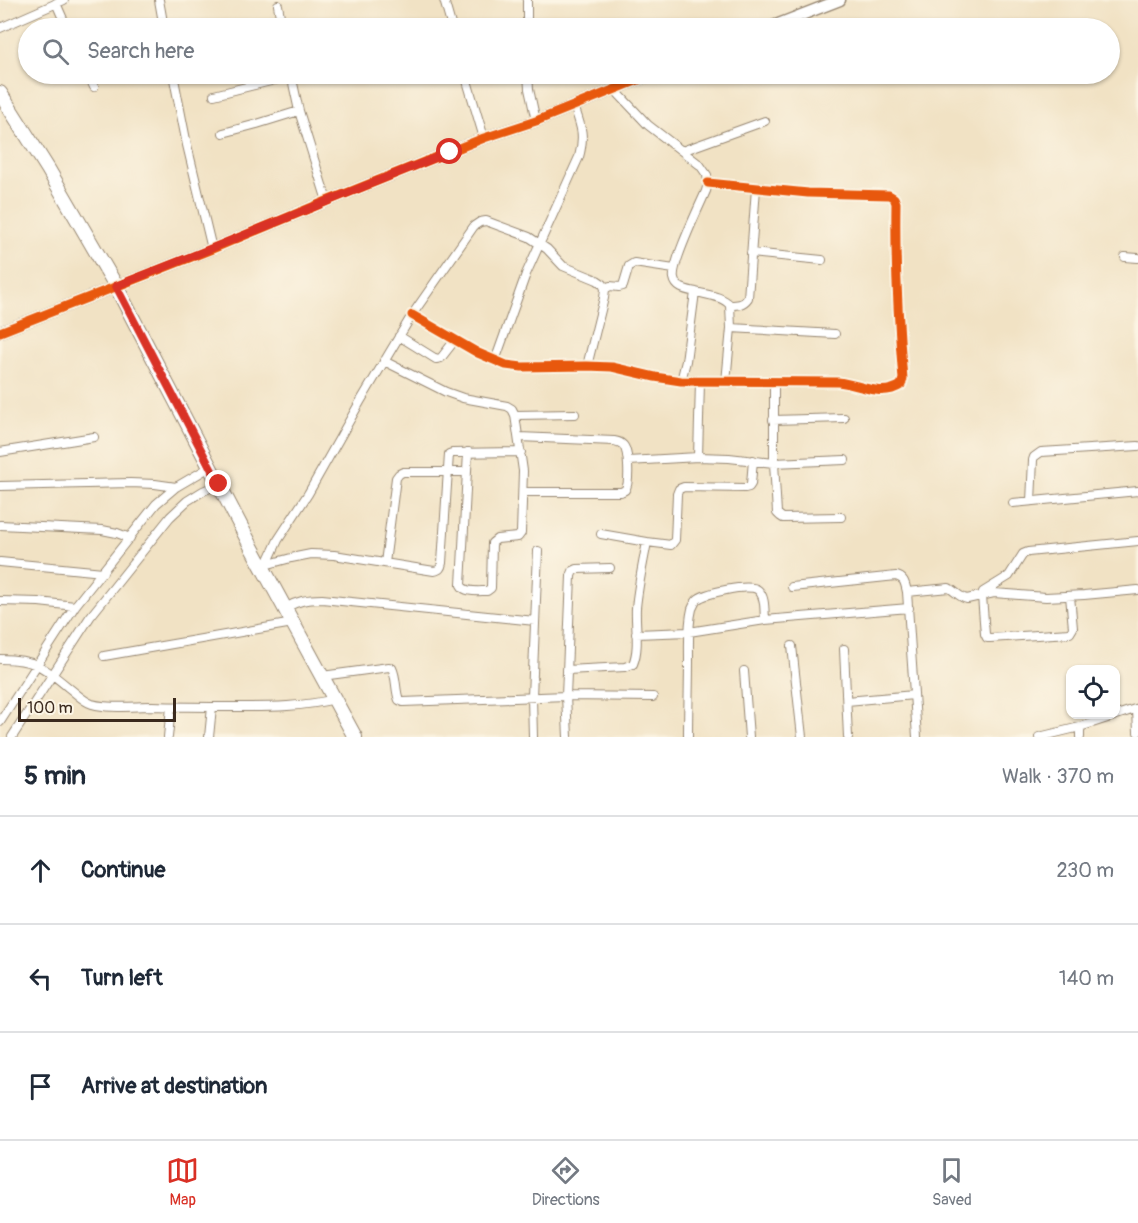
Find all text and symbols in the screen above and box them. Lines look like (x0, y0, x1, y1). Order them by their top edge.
search box (18, 18, 1120, 84)
icon: search (39, 35, 72, 68)
text: Search here (87, 37, 194, 65)
route start (436, 138, 462, 164)
route end (205, 470, 231, 496)
map controls (1066, 665, 1120, 719)
button: locate (1066, 665, 1120, 719)
scale bar (18, 695, 176, 722)
text: 100 m (27, 698, 73, 718)
text: 5 min (24, 760, 86, 792)
text: Walk · 370 m (1002, 764, 1114, 789)
icon: ahead (24, 854, 57, 887)
text: Continue (81, 856, 165, 884)
text: 230 m (1057, 858, 1114, 883)
icon: left (24, 962, 57, 995)
text: Turn left (81, 964, 163, 992)
text: 140 m (1059, 966, 1114, 991)
icon: arrive (24, 1070, 57, 1103)
text: Arrive at destination (81, 1072, 267, 1100)
tab: Map (166, 1154, 199, 1210)
tab: Directions (532, 1154, 600, 1210)
tab: Saved (932, 1154, 972, 1210)

